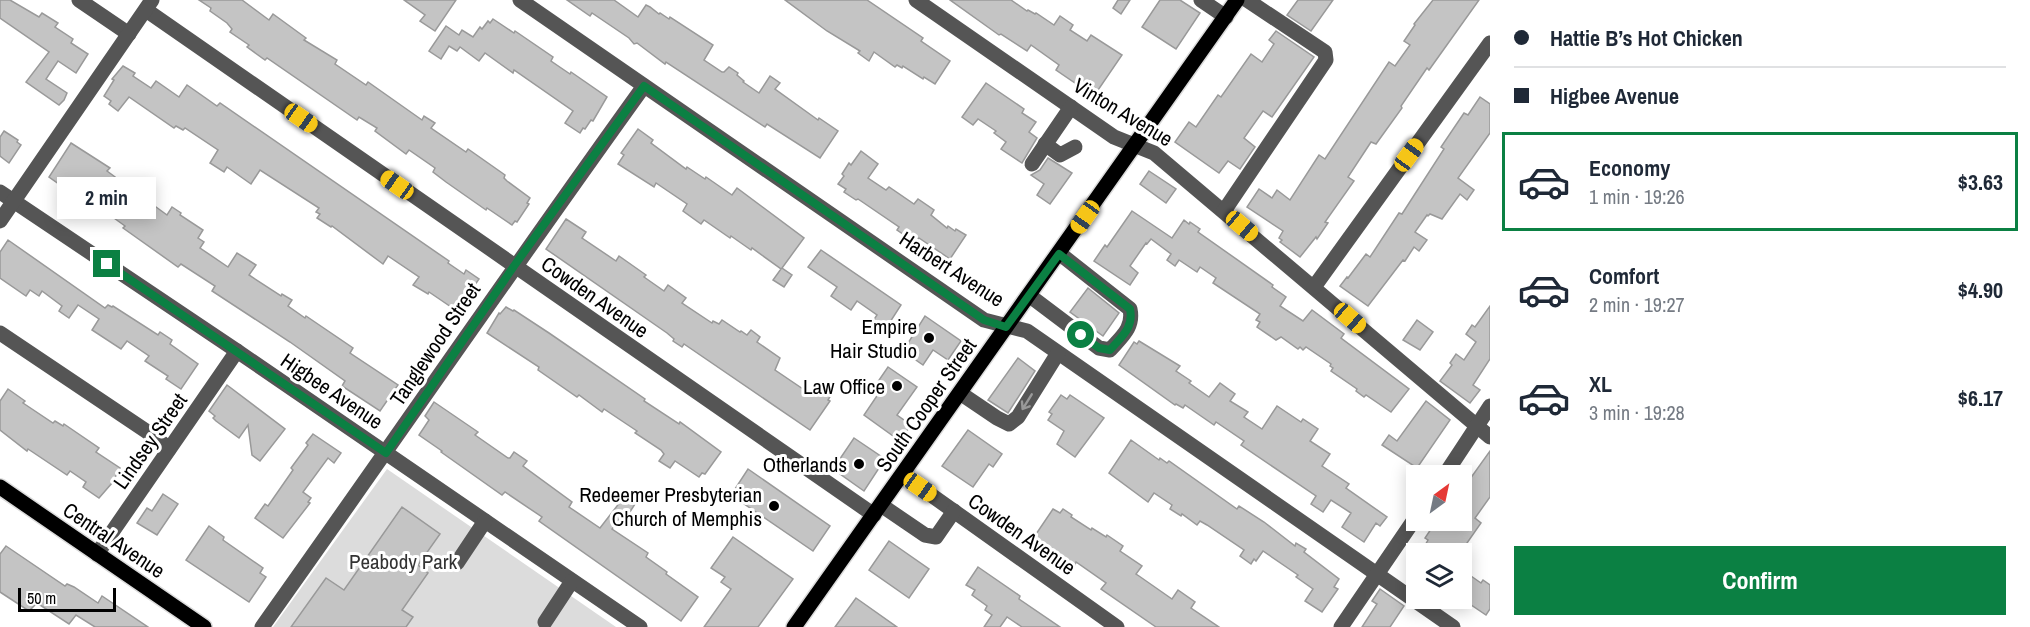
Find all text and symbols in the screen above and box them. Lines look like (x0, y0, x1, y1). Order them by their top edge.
text: Hattie B’s Hot Chicken (1550, 23, 1743, 53)
street label: Vinton Avenue (1068, 71, 1178, 153)
text: Higbee Avenue (1550, 81, 1679, 111)
car (281, 100, 321, 136)
car (1391, 135, 1427, 175)
text: Economy (1589, 153, 1670, 183)
icon: car (1517, 155, 1571, 209)
car (377, 167, 417, 203)
text: $3.63 (1958, 167, 2003, 197)
callout: 2 min (57, 177, 156, 219)
text: 1 min · 19:26 (1589, 183, 1685, 210)
text: 2 min (85, 184, 128, 211)
car (1067, 197, 1103, 237)
car (1222, 208, 1262, 244)
street label: Harbert Avenue (894, 224, 1010, 314)
street label: Cowden Avenue (535, 249, 655, 345)
route end (93, 250, 120, 277)
text: Comfort (1589, 261, 1659, 291)
icon: car (1517, 263, 1571, 317)
text: $4.90 (1958, 275, 2003, 305)
street label: Tanglewood Street (383, 276, 487, 411)
text: 2 min · 19:27 (1589, 291, 1685, 318)
car (1331, 299, 1369, 337)
place label: Empire Hair Studio (830, 312, 917, 365)
route start (1067, 321, 1094, 348)
marker: Empire Hair Studio (922, 331, 936, 345)
street label: South Cooper Street (869, 332, 983, 478)
street label: Higbee Avenue (275, 346, 389, 436)
text: XL (1589, 369, 1612, 399)
icon: car (1517, 371, 1571, 425)
place label: Law Office (803, 372, 885, 401)
marker: Law Office (890, 379, 904, 393)
text: $6.17 (1958, 383, 2003, 413)
street label: Lindsey Street (106, 387, 194, 495)
one-way arrow (1021, 393, 1033, 410)
text: 3 min · 19:28 (1589, 399, 1685, 426)
place label: Otherlands (763, 450, 847, 479)
marker: Otherlands (852, 457, 866, 471)
north arrow (1406, 465, 1472, 531)
map controls (1406, 465, 1472, 609)
car (900, 469, 940, 505)
place label: Redeemer Presbyterian Church of Memphis (579, 480, 762, 533)
street label: Cowden Avenue (962, 486, 1082, 582)
street label: Central Avenue (57, 495, 171, 585)
marker: Redeemer Presbyterian Church of Memphis (767, 499, 781, 513)
button: layers (1406, 543, 1472, 609)
button: Confirm (1514, 546, 2006, 615)
park label: Peabody Park (349, 547, 457, 576)
scale bar (18, 585, 116, 612)
text: 50 m (27, 587, 56, 609)

